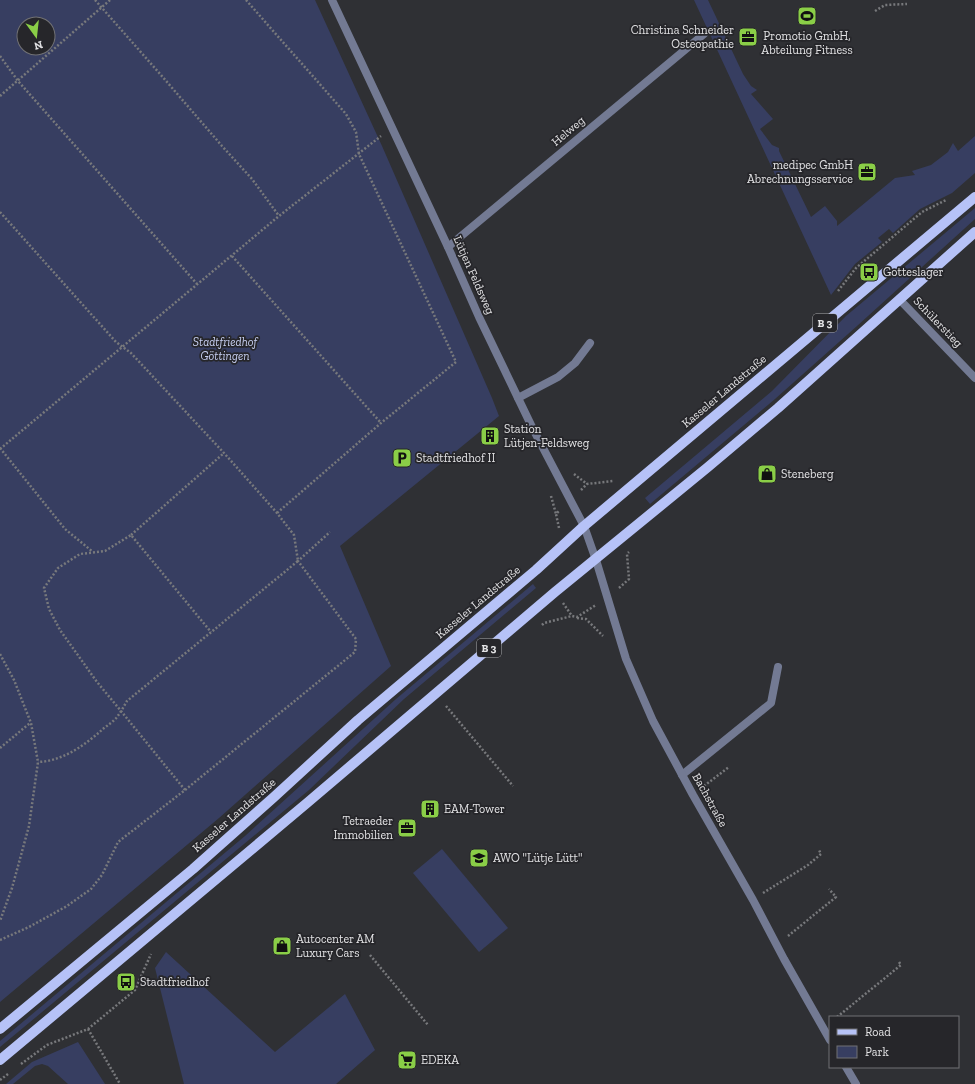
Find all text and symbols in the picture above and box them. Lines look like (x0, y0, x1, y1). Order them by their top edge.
sports icon: Promotio GmbH, Abteilung Fitness (796, 5, 818, 27)
north arrow (16, 16, 56, 56)
place label: Christina Schneider Osteopathie (631, 23, 734, 51)
office icon: Christina Schneider Osteopathie (737, 26, 759, 48)
place label: Promotio GmbH, Abteilung Fitness (761, 29, 853, 57)
text: N (32, 38, 44, 53)
street label: Helweg (549, 113, 588, 149)
place label: medipec GmbH Abrechnungsservice (747, 158, 853, 186)
office icon: medipec GmbH Abrechnungsservice (856, 161, 878, 183)
street label: Lütjen Feldsweg (450, 234, 498, 317)
bus stop icon: Gotteslager (858, 261, 880, 283)
place label: Gotteslager (883, 265, 944, 279)
street label: Schülerstieg (911, 294, 966, 350)
road number: B 3 (813, 314, 837, 332)
park label: Stadtfriedhof Göttingen (193, 335, 259, 363)
street label: Kasseler Landstraße (679, 351, 769, 430)
place label: Station Lütjen-Feldsweg (504, 422, 590, 451)
building icon: Station Lütjen-Feldsweg (479, 425, 501, 447)
parking icon: Stadtfriedhof II (391, 447, 413, 469)
place label: Stadtfriedhof II (416, 451, 495, 465)
shop icon: Steneberg (756, 463, 778, 485)
place label: Steneberg (781, 467, 834, 481)
street label: Kasseler Landstraße (433, 562, 523, 641)
road number: B 3 (477, 639, 501, 657)
street label: Bachstraße (689, 771, 731, 830)
street label: Kasseler Landstraße (189, 775, 279, 855)
building icon: EAM-Tower (419, 798, 441, 820)
place label: EAM-Tower (444, 802, 505, 816)
place label: Tetraeder Immobilien (333, 814, 393, 842)
office icon: Tetraeder Immobilien (396, 817, 418, 839)
school or university icon: AWO "Lütje Lütt" (468, 847, 490, 869)
place label: AWO "Lütje Lütt" (493, 851, 583, 866)
place label: Autocenter AM Luxury Cars (296, 932, 375, 960)
shop icon: Autocenter AM Luxury Cars (271, 935, 293, 957)
bus stop icon: Stadtfriedhof (115, 971, 137, 993)
place label: Stadtfriedhof (140, 975, 210, 989)
legend (829, 1016, 959, 1068)
text: Road (865, 1025, 891, 1039)
text: Park (865, 1045, 890, 1059)
supermarket icon: EDEKA (396, 1049, 418, 1071)
place label: EDEKA (421, 1053, 459, 1067)

